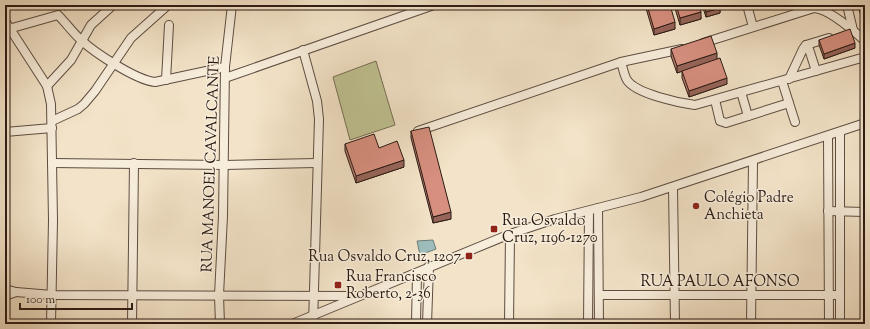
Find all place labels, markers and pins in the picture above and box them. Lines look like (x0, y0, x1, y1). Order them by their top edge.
place label: Colégio Padre Anchieta (704, 188, 794, 226)
marker: Colégio Padre Anchieta (691, 201, 701, 211)
place label: Rua Osvaldo Cruz, 1196-1270 (502, 211, 598, 249)
marker: Rua Osvaldo Cruz, 1196-1270 (489, 224, 499, 234)
place label: Rua Osvaldo Cruz, 1207 (308, 247, 461, 268)
marker: Rua Osvaldo Cruz, 1207 (464, 251, 474, 261)
place label: Rua Francisco Roberto, 2-36 (346, 267, 436, 305)
marker: Rua Francisco Roberto, 2-36 (333, 280, 343, 290)

